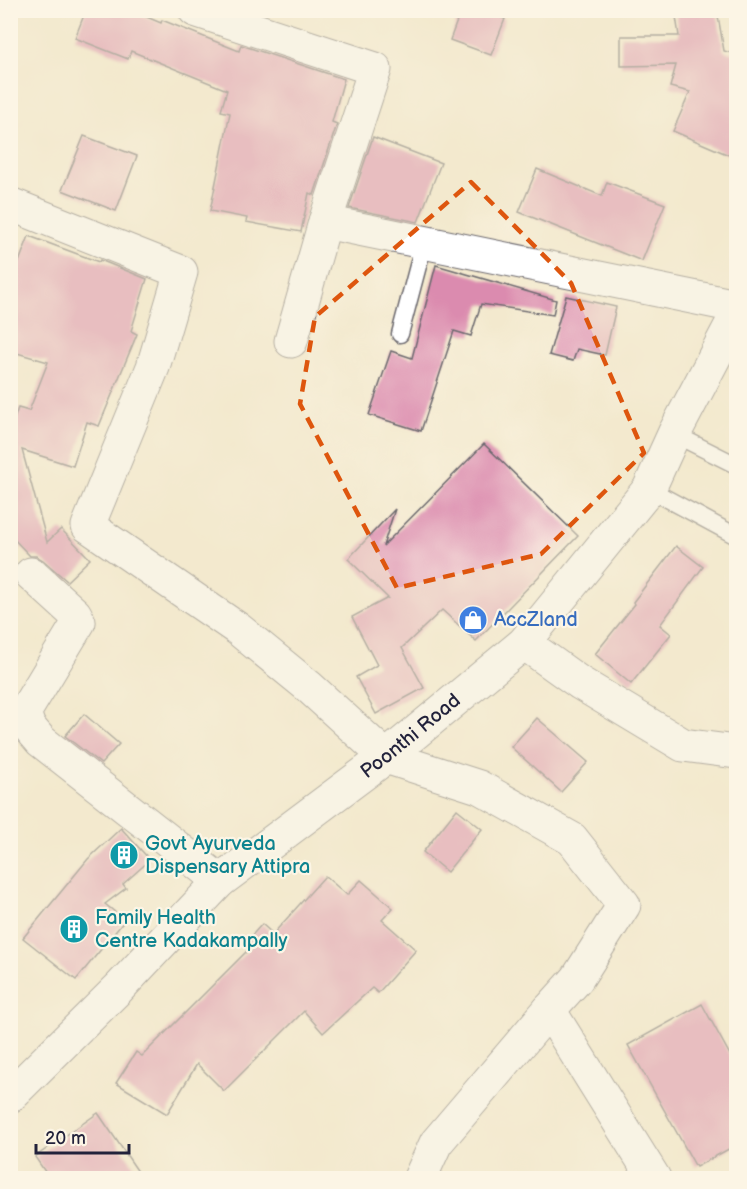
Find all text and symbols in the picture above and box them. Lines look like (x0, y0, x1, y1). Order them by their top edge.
shop icon: AccZland (457, 604, 489, 636)
place label: AccZland (494, 608, 578, 632)
street label: Poonthi Road (356, 689, 465, 784)
place label: Govt Ayurveda Dispensary Attipra (145, 832, 310, 879)
building icon: Govt Ayurveda Dispensary Attipra (108, 839, 140, 871)
place label: Family Health Centre Kadakampally (95, 906, 288, 953)
building icon: Family Health Centre Kadakampally (58, 913, 90, 945)
scale bar (36, 1117, 129, 1155)
text: 20 m (45, 1128, 86, 1149)

